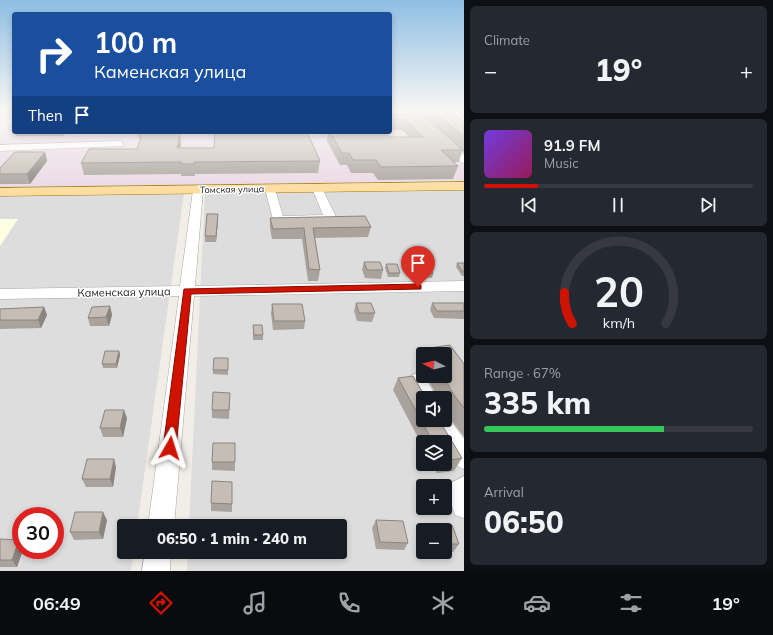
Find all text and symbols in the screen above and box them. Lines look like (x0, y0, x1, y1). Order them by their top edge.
text: 100 m (94, 25, 177, 60)
icon: right (28, 28, 80, 80)
text: Climate (484, 32, 530, 48)
text: 19° (595, 51, 642, 89)
text: − (484, 57, 497, 85)
text: + (740, 57, 753, 85)
text: Каменская улица (94, 60, 246, 83)
icon: arrive (71, 104, 93, 126)
text: Then (28, 106, 63, 125)
text: 91.9 FM (544, 136, 600, 155)
text: Music (544, 155, 579, 171)
street label: Томская улица (200, 183, 264, 196)
icon: previous (518, 194, 540, 216)
icon: pause (607, 194, 629, 216)
icon: next (697, 194, 719, 216)
pin (401, 246, 435, 287)
icon: arrive (407, 252, 429, 274)
text: 20 (594, 264, 643, 316)
street label: Каменская улица (77, 284, 171, 300)
text: km/h (602, 313, 635, 331)
north arrow (416, 347, 452, 383)
map controls (416, 347, 452, 559)
text: Range · 67% (484, 365, 561, 381)
text: 335 km (484, 384, 591, 422)
button: sound (416, 391, 452, 427)
position arrow (149, 427, 191, 469)
button: layers (416, 435, 452, 471)
button: + (416, 479, 452, 515)
text: Arrival (484, 484, 524, 500)
text: 06:50 (484, 503, 564, 541)
speed limit sign: 30 (12, 507, 64, 559)
button: − (416, 523, 452, 559)
text: 06:50 · 1 min · 240 m (157, 529, 307, 548)
icon: directions (147, 589, 175, 617)
icon: music (241, 589, 269, 617)
icon: phone (335, 589, 363, 617)
icon: climate (429, 589, 457, 617)
icon: car (523, 589, 551, 617)
icon: filters (617, 589, 645, 617)
text: 06:49 (33, 592, 81, 615)
text: 19° (711, 592, 740, 615)

